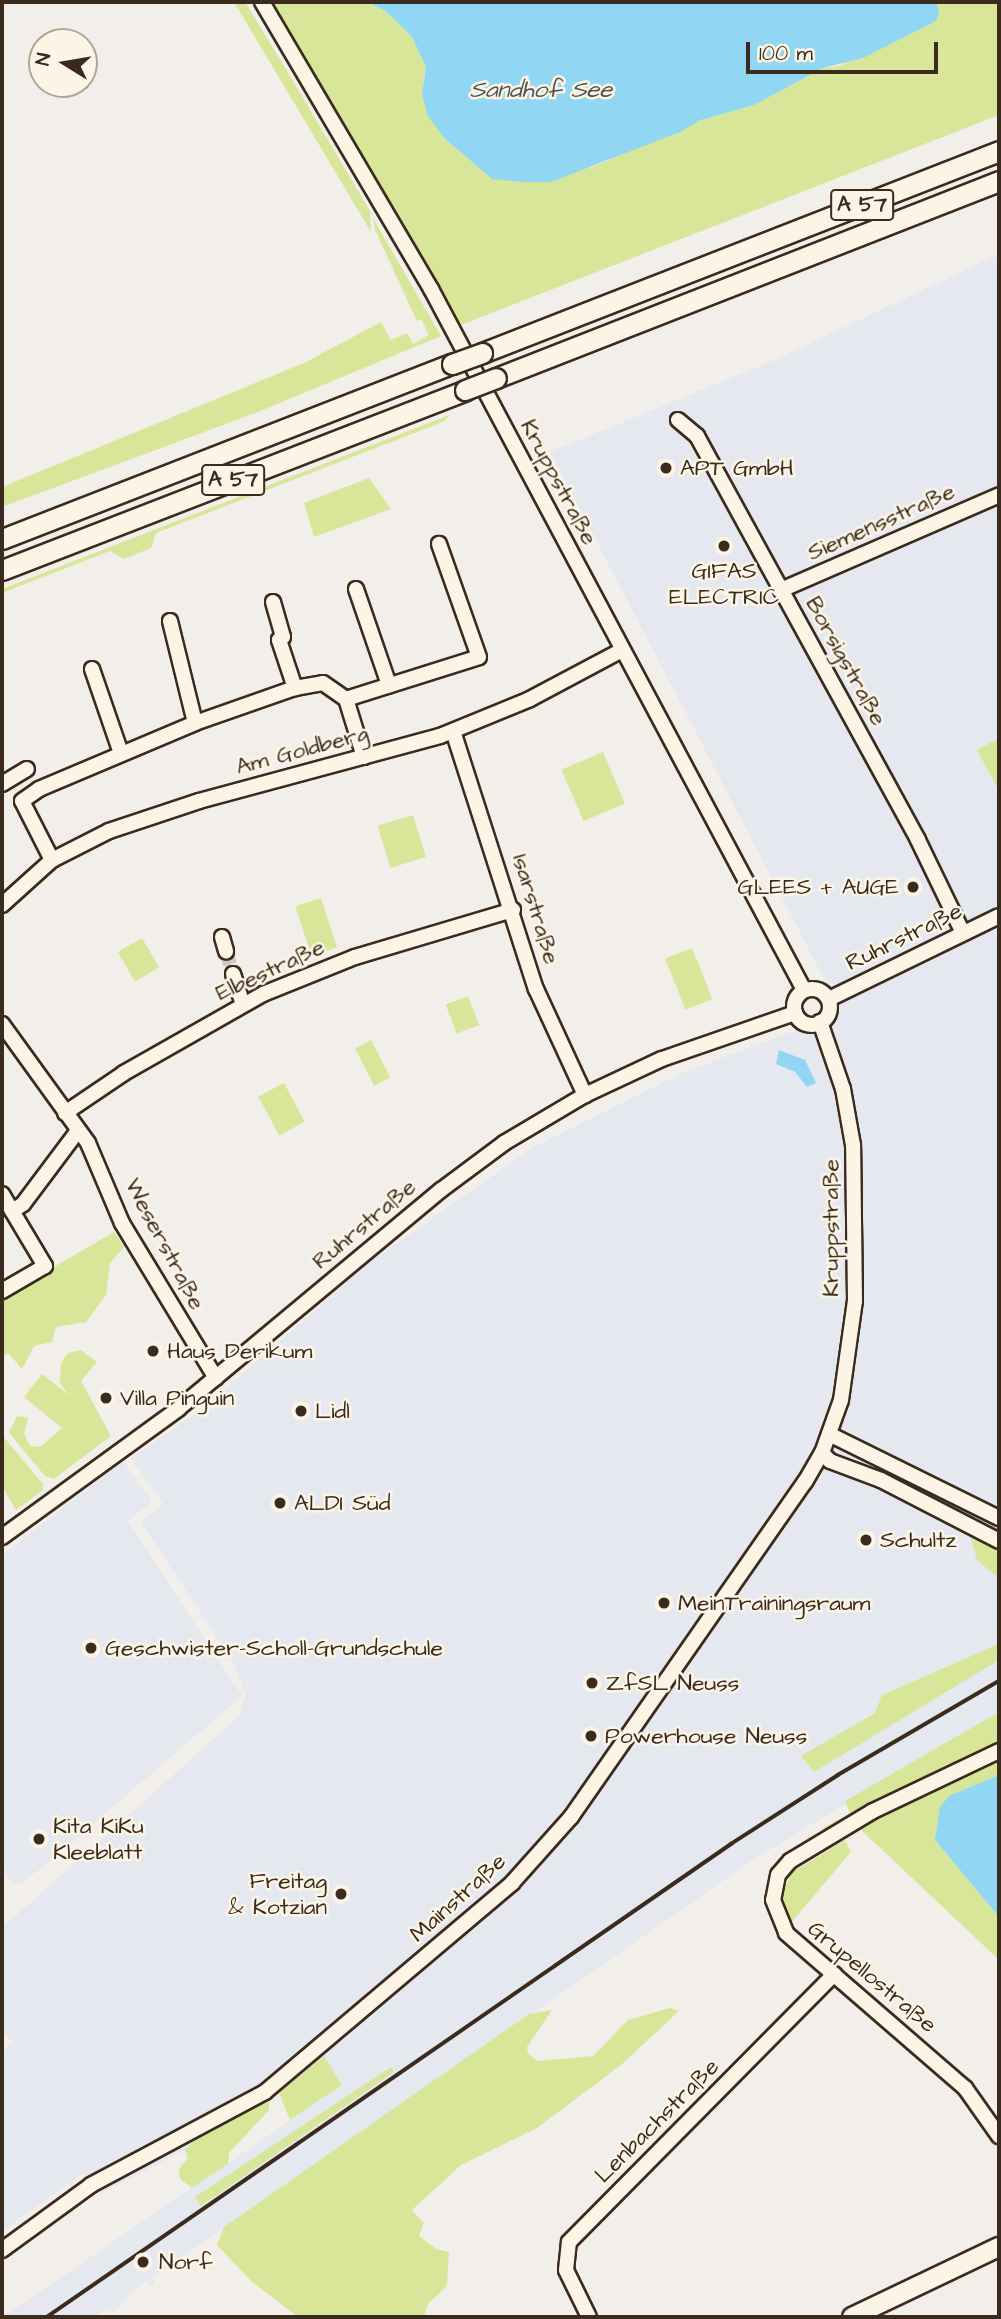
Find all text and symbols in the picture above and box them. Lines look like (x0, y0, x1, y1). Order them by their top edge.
north arrow (28, 28, 98, 98)
scale bar (749, 28, 942, 72)
text: 100 m (759, 39, 813, 68)
text: N (29, 51, 58, 68)
water label: Sandhof See (470, 77, 612, 105)
road number: A 57 (829, 188, 895, 222)
street label: Kruppstraße (514, 415, 604, 549)
place label: APT GmbH (680, 454, 794, 482)
marker: APT GmbH (658, 460, 674, 476)
road number: A 57 (200, 462, 266, 498)
street label: Siemensstraße (803, 477, 959, 567)
marker: GIFAS ELECTRIC (716, 538, 732, 554)
place label: GIFAS ELECTRIC (669, 557, 779, 611)
street label: Borsigstraße (799, 592, 893, 730)
street label: Am Goldberg (233, 719, 371, 781)
street label: Isarstraße (506, 851, 566, 967)
place label: GLEES + AUGE (737, 873, 899, 901)
marker: GLEES + AUGE (905, 879, 921, 895)
street label: Ruhrstraße (841, 897, 967, 977)
street label: Elbestraße (211, 933, 329, 1007)
street label: Kruppstraße (817, 1159, 845, 1297)
street label: Ruhrstraße (307, 1173, 421, 1275)
street label: Weserstraße (119, 1174, 211, 1314)
place label: Haus Derikum (167, 1337, 312, 1365)
marker: Haus Derikum (145, 1343, 161, 1359)
place label: Villa Pinguin (120, 1384, 234, 1412)
marker: Villa Pinguin (98, 1390, 114, 1406)
place label: Lidl (315, 1397, 350, 1425)
marker: Lidl (293, 1403, 309, 1419)
place label: ALDI Süd (294, 1489, 391, 1517)
marker: ALDI Süd (272, 1495, 288, 1511)
place label: Schultz (880, 1526, 957, 1554)
marker: Schultz (858, 1532, 874, 1548)
place label: MeinTrainingsraum (678, 1589, 871, 1617)
marker: MeinTrainingsraum (656, 1595, 672, 1611)
place label: Geschwister-Scholl-Grundschule (105, 1634, 443, 1662)
marker: Geschwister-Scholl-Grundschule (83, 1640, 99, 1656)
place label: ZfSL Neuss (606, 1669, 739, 1697)
marker: ZfSL Neuss (584, 1675, 600, 1691)
place label: Powerhouse Neuss (605, 1722, 807, 1750)
marker: Powerhouse Neuss (583, 1728, 599, 1744)
place label: Kita KiKu Kleeblatt (53, 1812, 144, 1866)
marker: Kita KiKu Kleeblatt (31, 1831, 47, 1847)
street label: Mainstraße (404, 1848, 512, 1948)
place label: Freitag & Kotzian (228, 1867, 327, 1921)
marker: Freitag & Kotzian (333, 1886, 349, 1902)
street label: Grupellostraße (802, 1915, 942, 2039)
street label: Lenbachstraße (589, 2053, 725, 2189)
place label: Norf (159, 2248, 213, 2276)
marker: Norf (133, 2252, 153, 2272)

